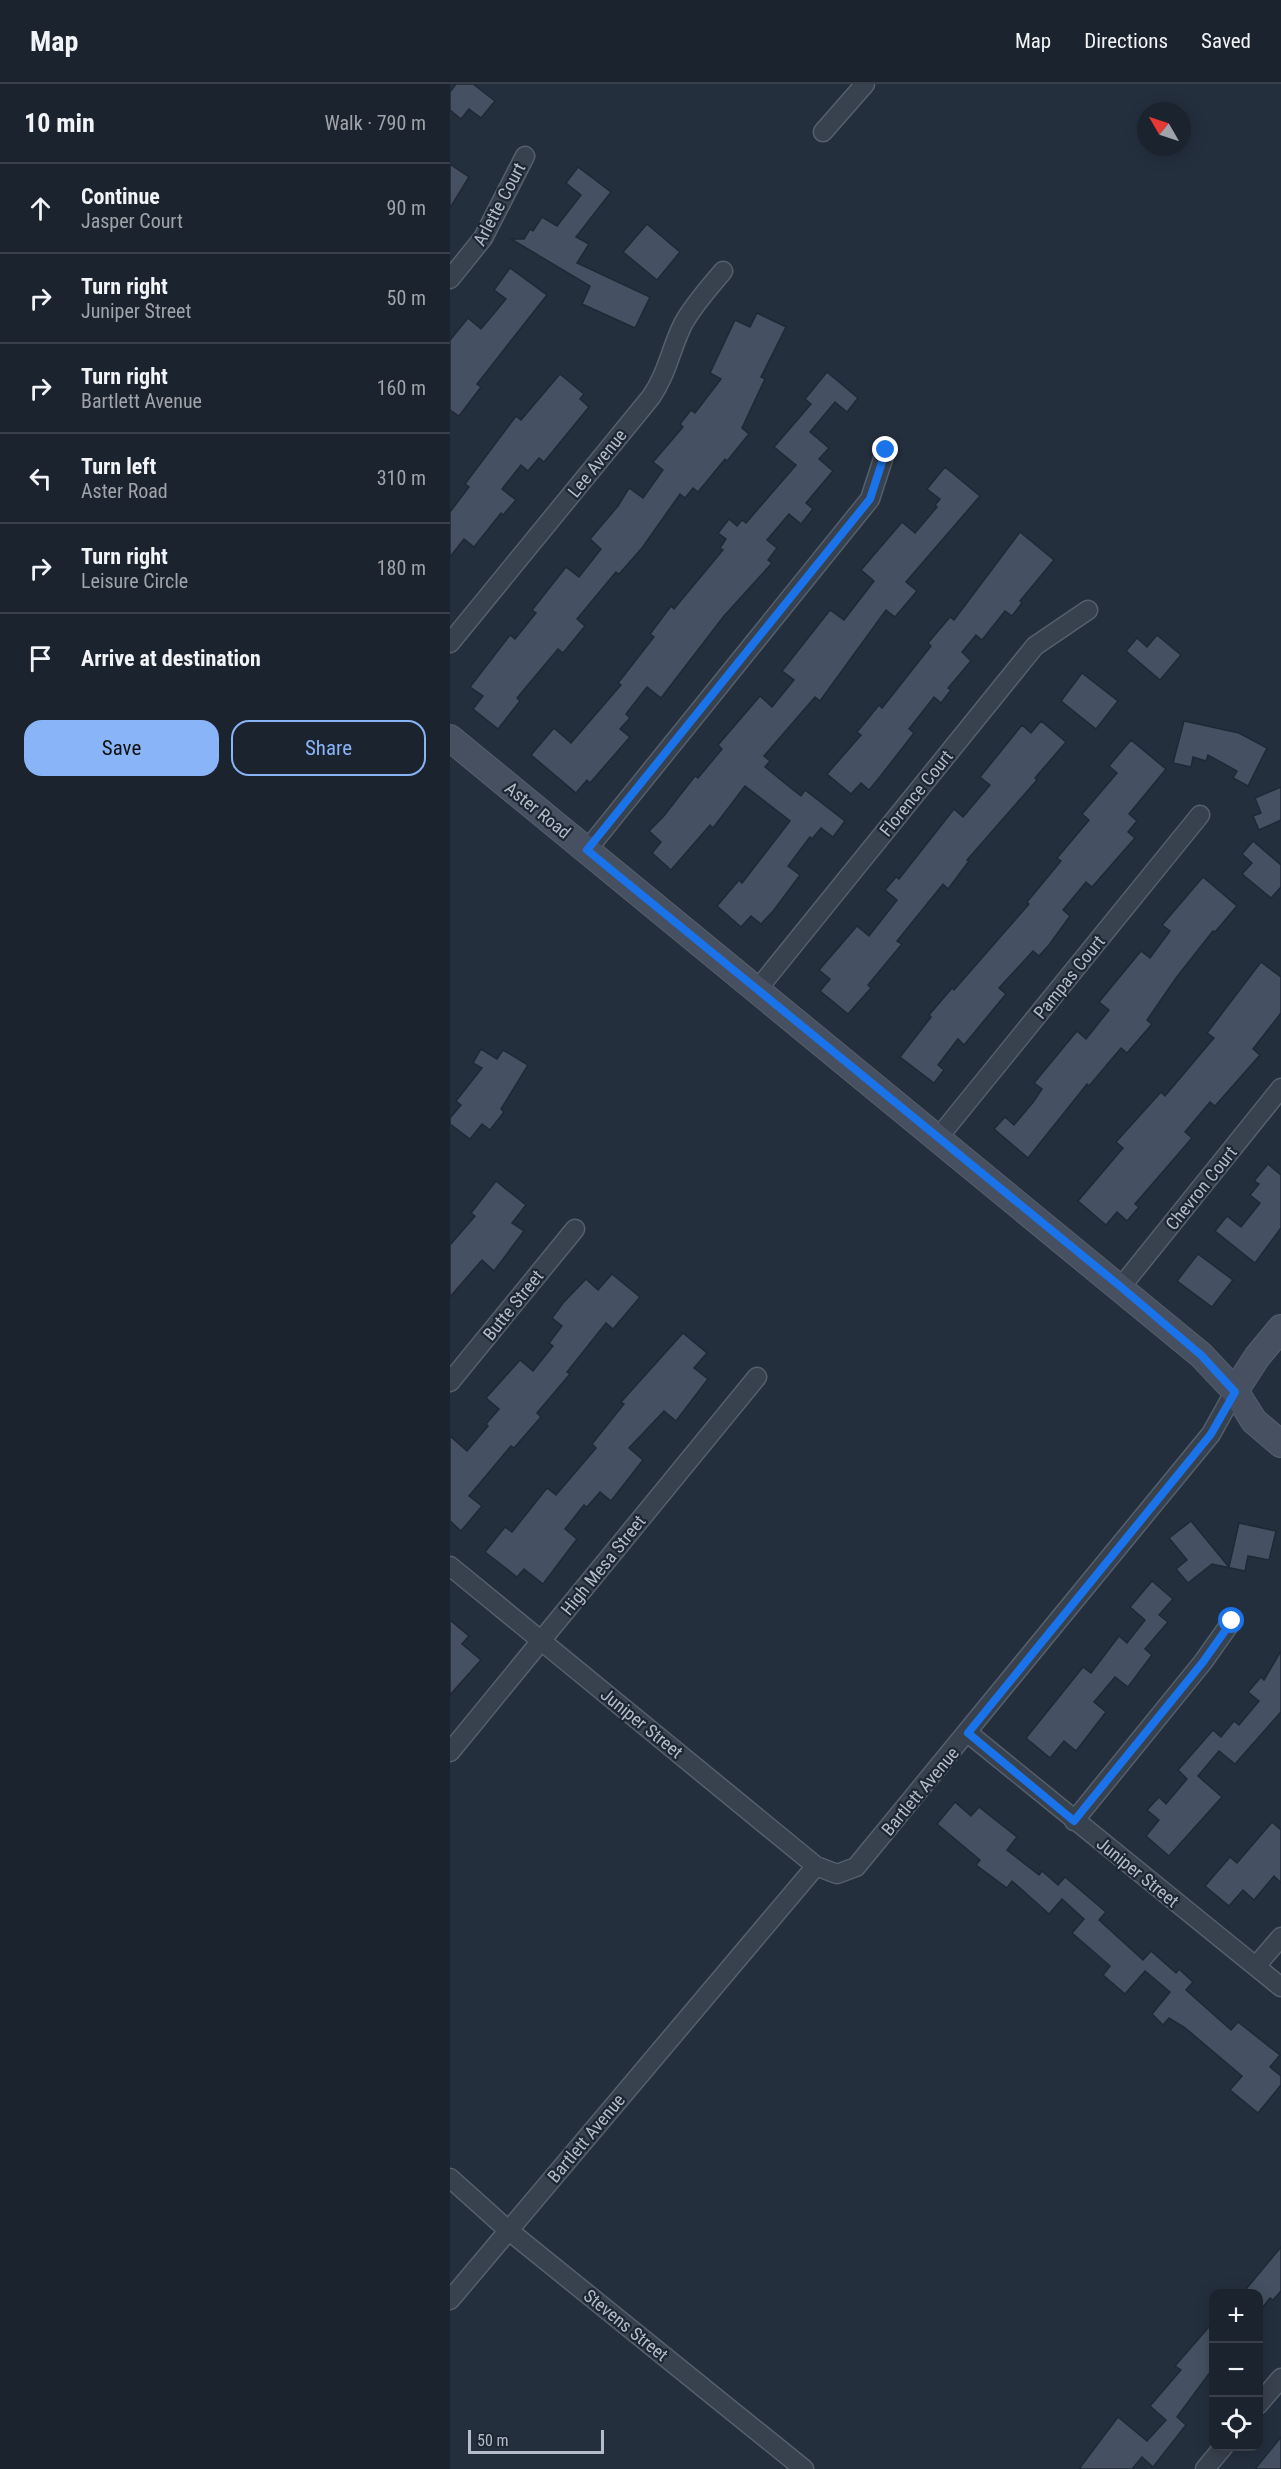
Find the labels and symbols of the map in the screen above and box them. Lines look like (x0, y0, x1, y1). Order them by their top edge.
north arrow (1137, 102, 1191, 156)
street label: Arlette Court (468, 159, 530, 249)
street label: Lee Avenue (563, 425, 631, 501)
route end (872, 436, 898, 462)
street label: Florence Court (875, 746, 957, 840)
street label: Aster Road (501, 777, 575, 843)
street label: Pampas Court (1029, 931, 1109, 1023)
street label: Chevron Court (1161, 1142, 1241, 1234)
street label: Butte Street (478, 1266, 548, 1344)
street label: High Mesa Street (556, 1511, 650, 1619)
route start (1218, 1607, 1244, 1633)
street label: Juniper Street (597, 1684, 687, 1762)
street label: Bartlett Avenue (877, 1743, 963, 1839)
street label: Juniper Street (1093, 1833, 1183, 1911)
street label: Bartlett Avenue (543, 2090, 629, 2186)
street label: Stevens Street (580, 2285, 672, 2365)
scale bar (468, 2427, 604, 2454)

